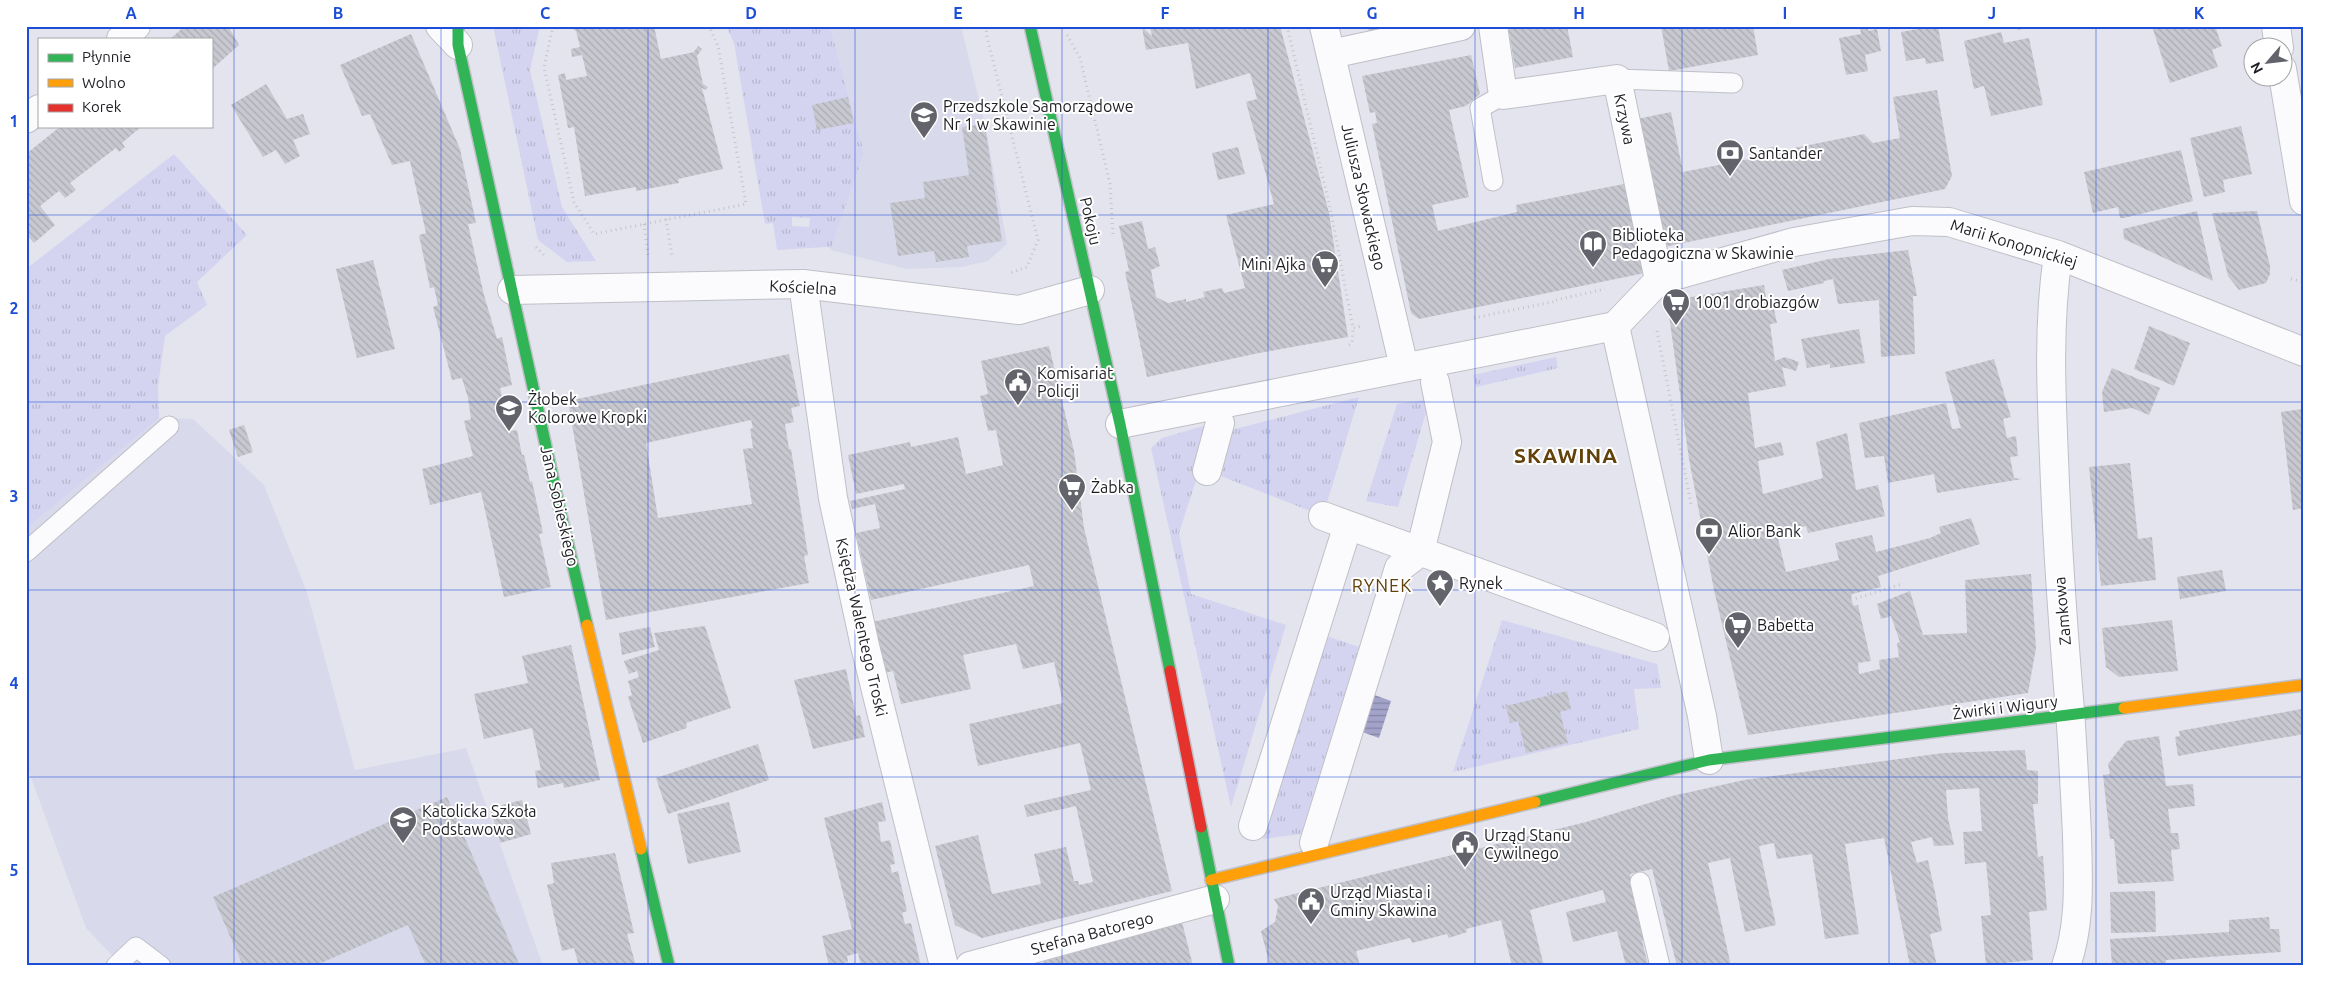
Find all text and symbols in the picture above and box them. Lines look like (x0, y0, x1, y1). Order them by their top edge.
text: A (125, 4, 137, 22)
text: B (333, 4, 343, 22)
text: C (540, 4, 550, 22)
text: D (745, 4, 757, 22)
text: E (953, 4, 963, 22)
text: F (1161, 4, 1170, 22)
text: G (1366, 4, 1378, 22)
text: H (1573, 4, 1585, 22)
text: I (1783, 4, 1787, 22)
text: J (1988, 4, 1996, 22)
text: K (2194, 4, 2205, 22)
legend (38, 38, 212, 128)
north arrow (2242, 38, 2292, 88)
text: Płynnie (82, 48, 131, 65)
text: N (2247, 60, 2266, 76)
text: Wolno (82, 74, 126, 91)
street label: Krzywa (1611, 92, 1639, 146)
place label: Przedszkole Samorządowe Nr 1 w Skawinie (943, 97, 1134, 133)
text: Korek (82, 98, 122, 115)
school or university icon: Przedszkole Samorządowe Nr 1 w Skawinie (909, 100, 939, 139)
text: 1 (9, 112, 19, 130)
street label: Juliusza Słowackiego (1338, 122, 1390, 272)
bank icon: Santander (1715, 138, 1745, 177)
place label: Santander (1749, 144, 1823, 162)
street label: Pokoju (1077, 195, 1105, 247)
street label: Marii Konopnickiej (1948, 215, 2080, 271)
place label: Biblioteka Pedagogiczna w Skawinie (1612, 226, 1794, 262)
library icon: Biblioteka Pedagogiczna w Skawinie (1578, 229, 1608, 268)
supermarket icon: Mini Ajka (1310, 249, 1340, 288)
place label: Mini Ajka (1241, 255, 1306, 273)
street label: Kościelna (769, 276, 837, 298)
supermarket icon: 1001 drobiazgów (1661, 287, 1691, 326)
place label: 1001 drobiazgów (1695, 293, 1820, 311)
text: 2 (9, 299, 19, 317)
place label: Komisariat Policji (1037, 364, 1114, 400)
public building icon: Komisariat Policji (1003, 367, 1033, 406)
place label: Żłobek Kolorowe Kropki (528, 390, 647, 426)
school or university icon: Żłobek Kolorowe Kropki (494, 393, 524, 432)
district label: SKAWINA (1514, 443, 1618, 467)
street label: Jana Sobieskiego (537, 444, 583, 568)
supermarket icon: Żabka (1057, 472, 1087, 511)
place label: Żabka (1091, 478, 1134, 496)
text: 3 (9, 487, 19, 505)
bank icon: Alior Bank (1694, 516, 1724, 555)
place label: Alior Bank (1728, 522, 1801, 540)
street label: Księdza Walentego Troski (833, 536, 891, 718)
place icon: Rynek (1425, 568, 1455, 607)
place label: Rynek (1459, 574, 1503, 592)
district label: RYNEK (1352, 575, 1412, 595)
street label: Zamkowa (2050, 576, 2074, 646)
supermarket icon: Babetta (1723, 610, 1753, 649)
place label: Babetta (1757, 616, 1814, 634)
text: 4 (9, 674, 19, 692)
street label: Żwirki i Wigury (1951, 692, 2059, 722)
place label: Katolicka Szkoła Podstawowa (422, 802, 536, 838)
school or university icon: Katolicka Szkoła Podstawowa (388, 805, 418, 844)
place label: Urząd Stanu Cywilnego (1484, 826, 1571, 862)
public building icon: Urząd Stanu Cywilnego (1450, 829, 1480, 868)
text: 5 (9, 861, 19, 879)
place label: Urząd Miasta i Gminy Skawina (1330, 883, 1437, 919)
public building icon: Urząd Miasta i Gminy Skawina (1296, 886, 1326, 925)
street label: Stefana Batorego (1029, 908, 1155, 958)

